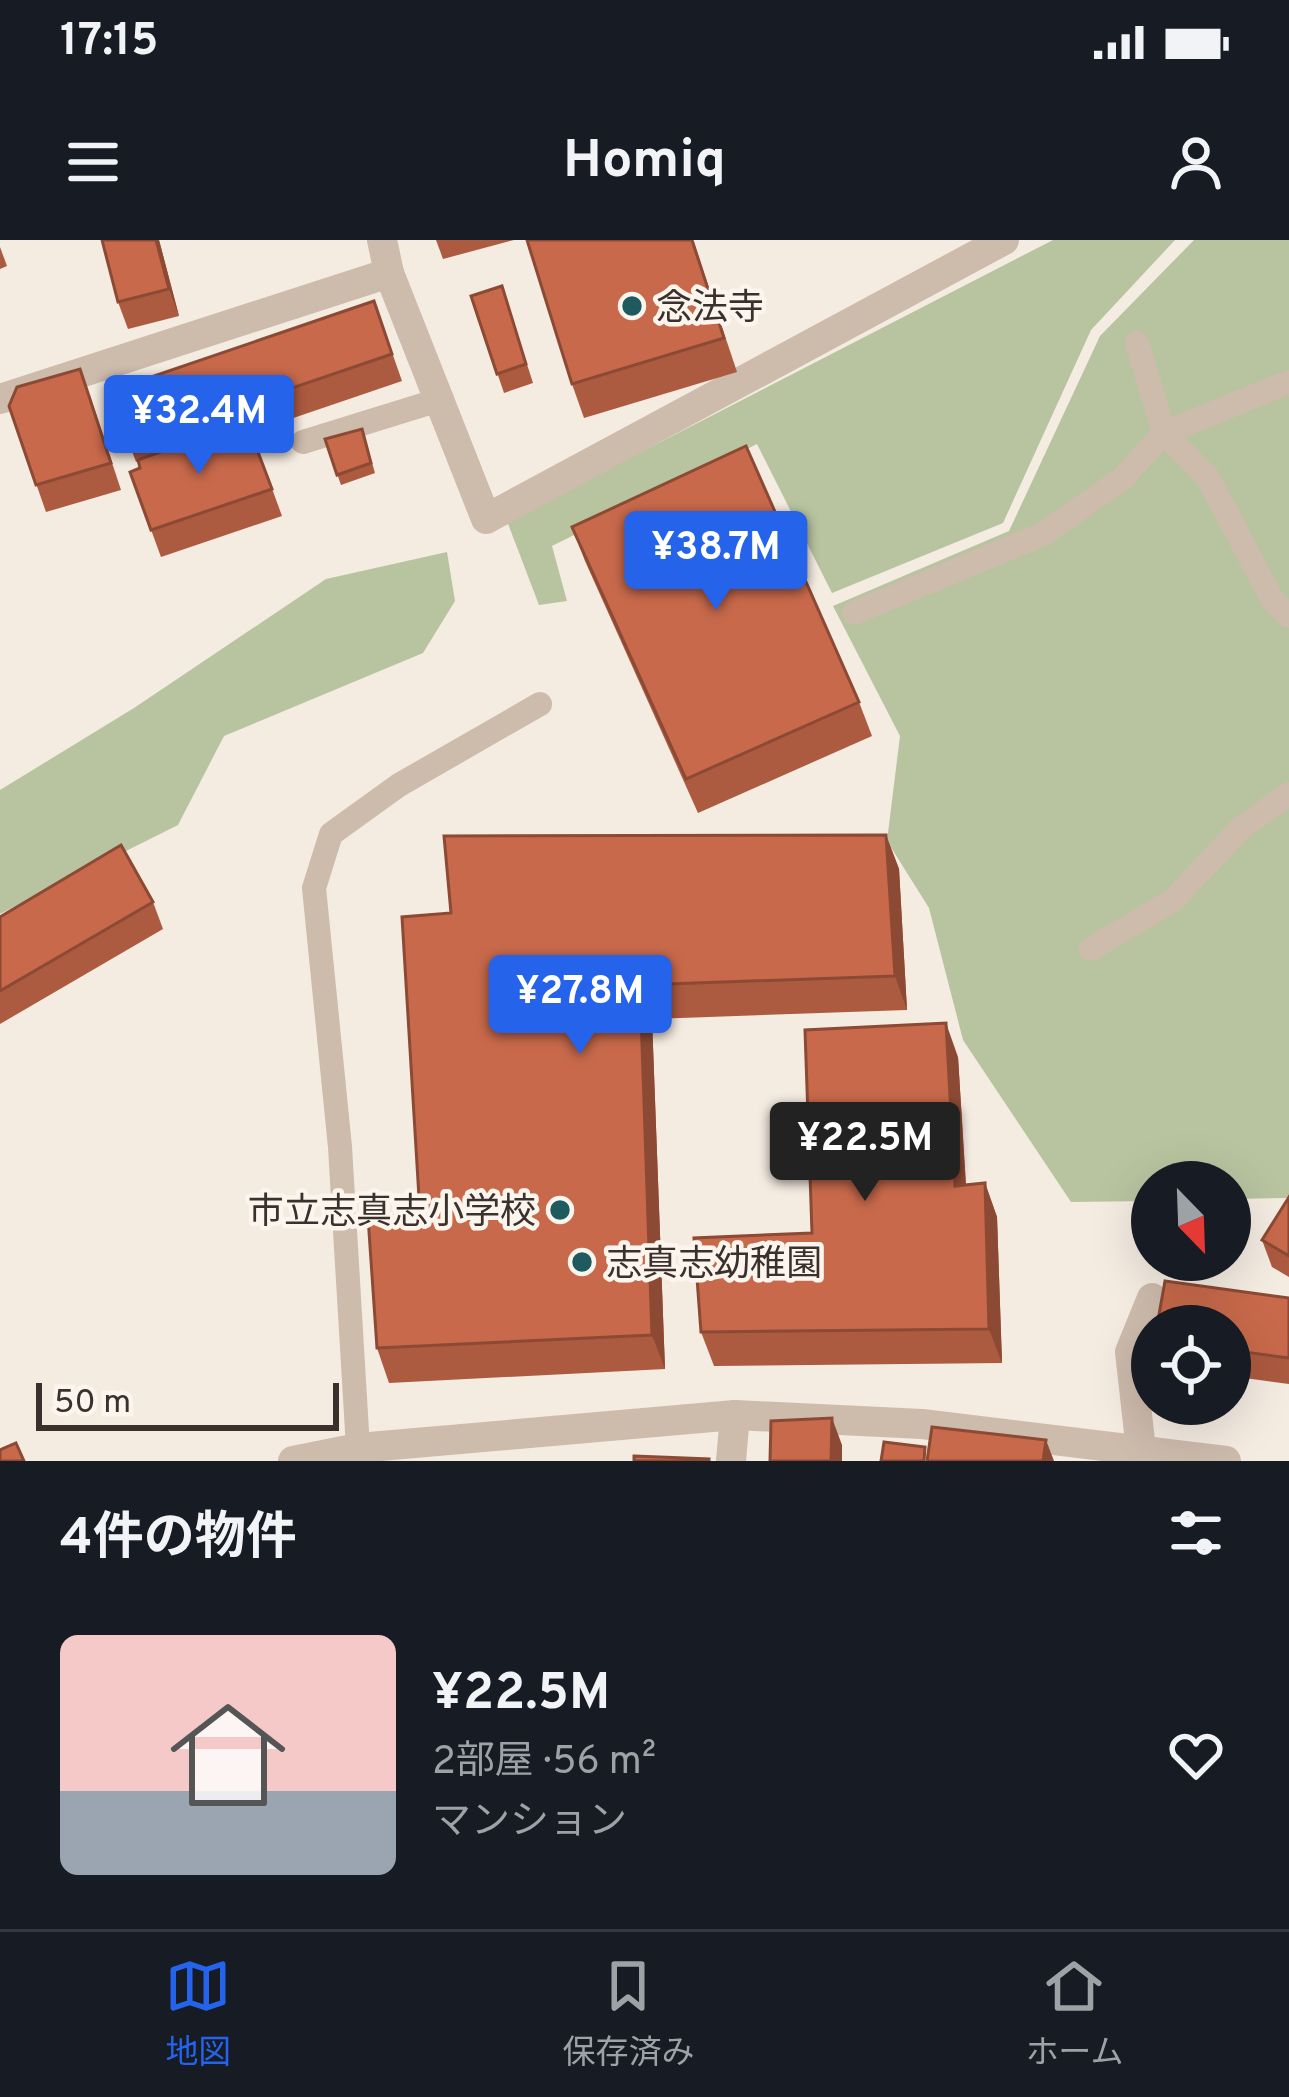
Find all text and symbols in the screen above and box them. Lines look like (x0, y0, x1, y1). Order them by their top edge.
text: 17:15 (60, 14, 159, 71)
text: Homiq (563, 128, 726, 197)
icon: menu (60, 129, 126, 195)
icon: person (1163, 129, 1229, 195)
place label: 念法寺 (656, 287, 764, 333)
marker: 念法寺 (619, 293, 645, 319)
pin: ¥32.4M (101, 375, 297, 477)
text: ¥32.4M (131, 389, 267, 438)
pin: ¥38.7M (618, 511, 814, 613)
text: ¥38.7M (651, 525, 781, 574)
pin: ¥27.8M (482, 955, 678, 1057)
text: ¥27.8M (516, 969, 644, 1018)
pin: ¥22.5M (767, 1102, 963, 1204)
text: ¥22.5M (797, 1116, 933, 1165)
north arrow (1131, 1161, 1251, 1281)
map controls (1131, 1161, 1251, 1425)
place label: 市立志真志小学校 (248, 1191, 536, 1237)
marker: 市立志真志小学校 (547, 1197, 573, 1223)
place label: 志真志幼稚園 (606, 1243, 822, 1289)
marker: 志真志幼稚園 (569, 1249, 595, 1275)
button: locate (1131, 1305, 1251, 1425)
scale bar (36, 1377, 339, 1430)
text: 50 m (54, 1383, 131, 1425)
icon: filters (1163, 1500, 1229, 1566)
text: 4件の物件 (60, 1508, 297, 1573)
text: ¥22.5M (432, 1663, 610, 1728)
icon: home (156, 1683, 300, 1827)
icon: heart (1163, 1722, 1229, 1788)
text: 2部屋 · 56 m² (432, 1739, 656, 1788)
text: マンション (432, 1799, 627, 1848)
tab: 地図 (165, 1953, 231, 2076)
tab: 保存済み (562, 1953, 694, 2076)
tab: ホーム (1025, 1953, 1123, 2076)

